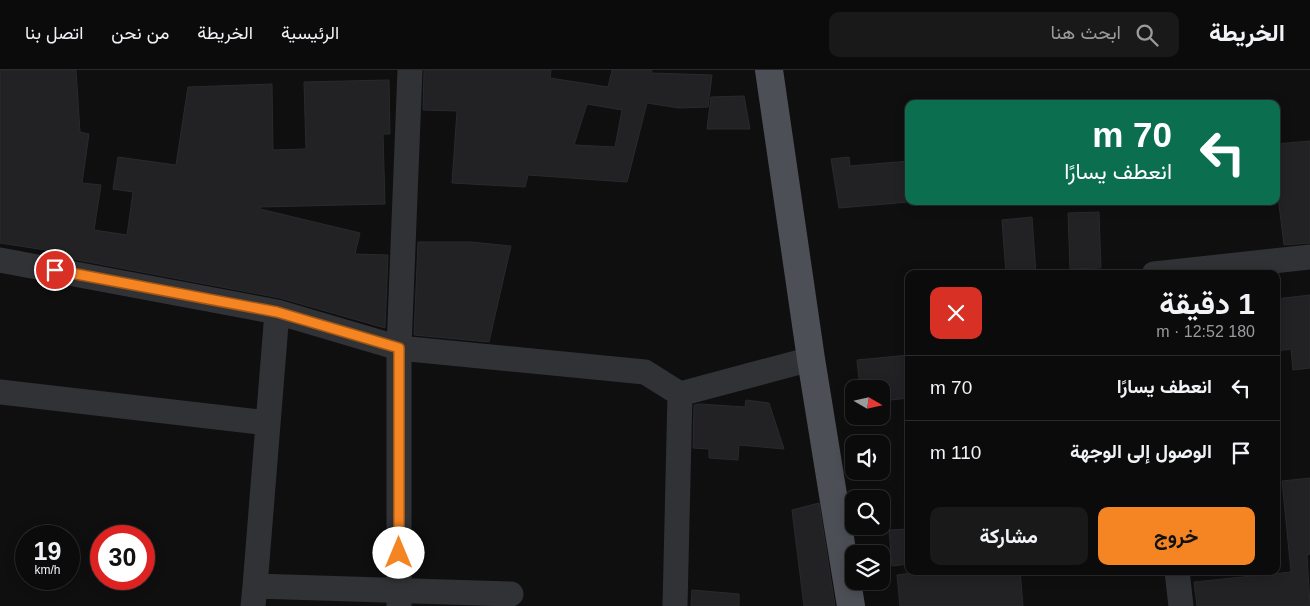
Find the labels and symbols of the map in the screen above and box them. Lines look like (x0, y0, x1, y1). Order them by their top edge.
pin (34, 249, 76, 291)
north arrow (845, 380, 890, 425)
speed limit sign: 30 (90, 525, 155, 590)
position arrow (372, 526, 424, 578)

